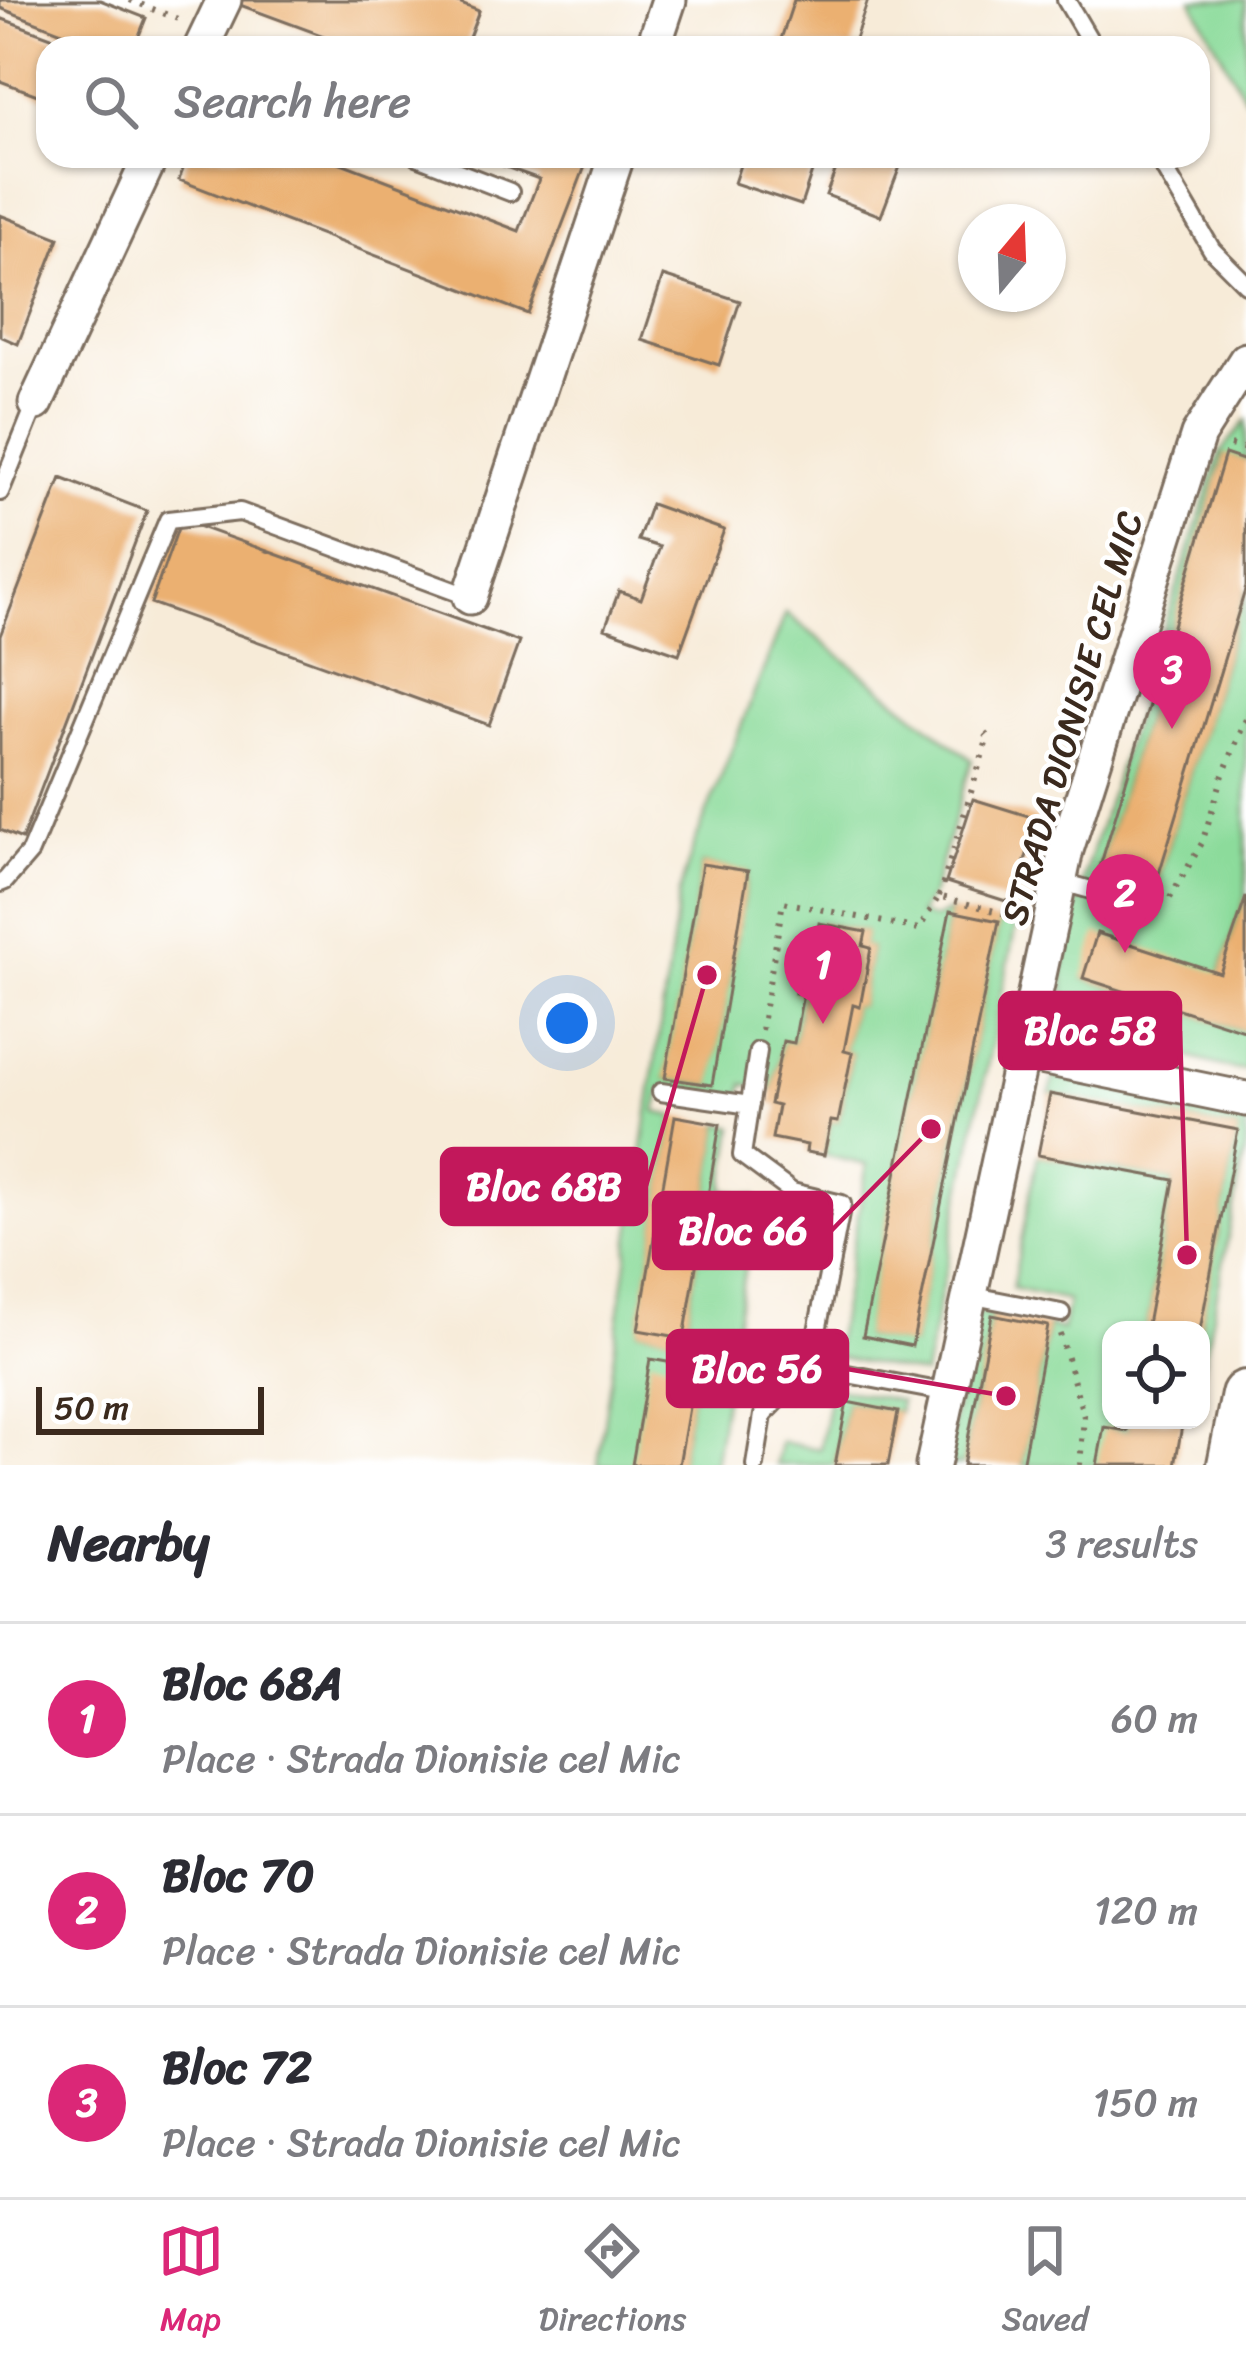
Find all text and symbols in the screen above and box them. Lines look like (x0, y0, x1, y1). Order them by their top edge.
search box (36, 36, 1210, 168)
text: Search here (174, 62, 411, 142)
icon: search (78, 69, 144, 135)
north arrow (958, 204, 1066, 312)
street label: STRADA DIONISIE CEL MIC (982, 504, 1162, 932)
pin: 3 (1133, 630, 1211, 729)
pin: 2 (1086, 854, 1164, 953)
pin: 1 (784, 925, 862, 1024)
your location (537, 993, 597, 1053)
callout: Bloc 58 (1000, 993, 1180, 1068)
text: Bloc 58 (1024, 996, 1157, 1065)
callout: Bloc 68B (442, 1149, 646, 1224)
text: Bloc 68B (466, 1152, 622, 1221)
callout: Bloc 66 (654, 1193, 831, 1268)
text: Bloc 66 (678, 1196, 808, 1265)
map controls (1102, 1321, 1210, 1429)
button: locate (1102, 1321, 1210, 1429)
callout: Bloc 56 (668, 1331, 847, 1406)
text: Bloc 56 (691, 1334, 823, 1403)
text: 50 m (54, 1379, 129, 1437)
scale bar (36, 1381, 264, 1434)
text: Nearby (48, 1498, 209, 1588)
text: 3 results (1045, 1509, 1198, 1578)
text: Bloc 68A (162, 1644, 342, 1724)
text: 1 (79, 1684, 95, 1753)
text: 60 m (1111, 1684, 1198, 1753)
text: Place · Strada Dionisie cel Mic (162, 1724, 681, 1793)
text: Bloc 70 (162, 1836, 314, 1916)
text: 2 (76, 1876, 98, 1945)
text: 120 m (1094, 1876, 1198, 1945)
text: Place · Strada Dionisie cel Mic (162, 1916, 681, 1985)
text: Bloc 72 (162, 2028, 312, 2108)
text: 3 (76, 2068, 98, 2137)
text: 150 m (1093, 2068, 1198, 2137)
text: Place · Strada Dionisie cel Mic (162, 2108, 681, 2177)
tab: Map (158, 2218, 224, 2348)
tab: Directions (539, 2218, 686, 2348)
tab: Saved (1001, 2218, 1088, 2348)

